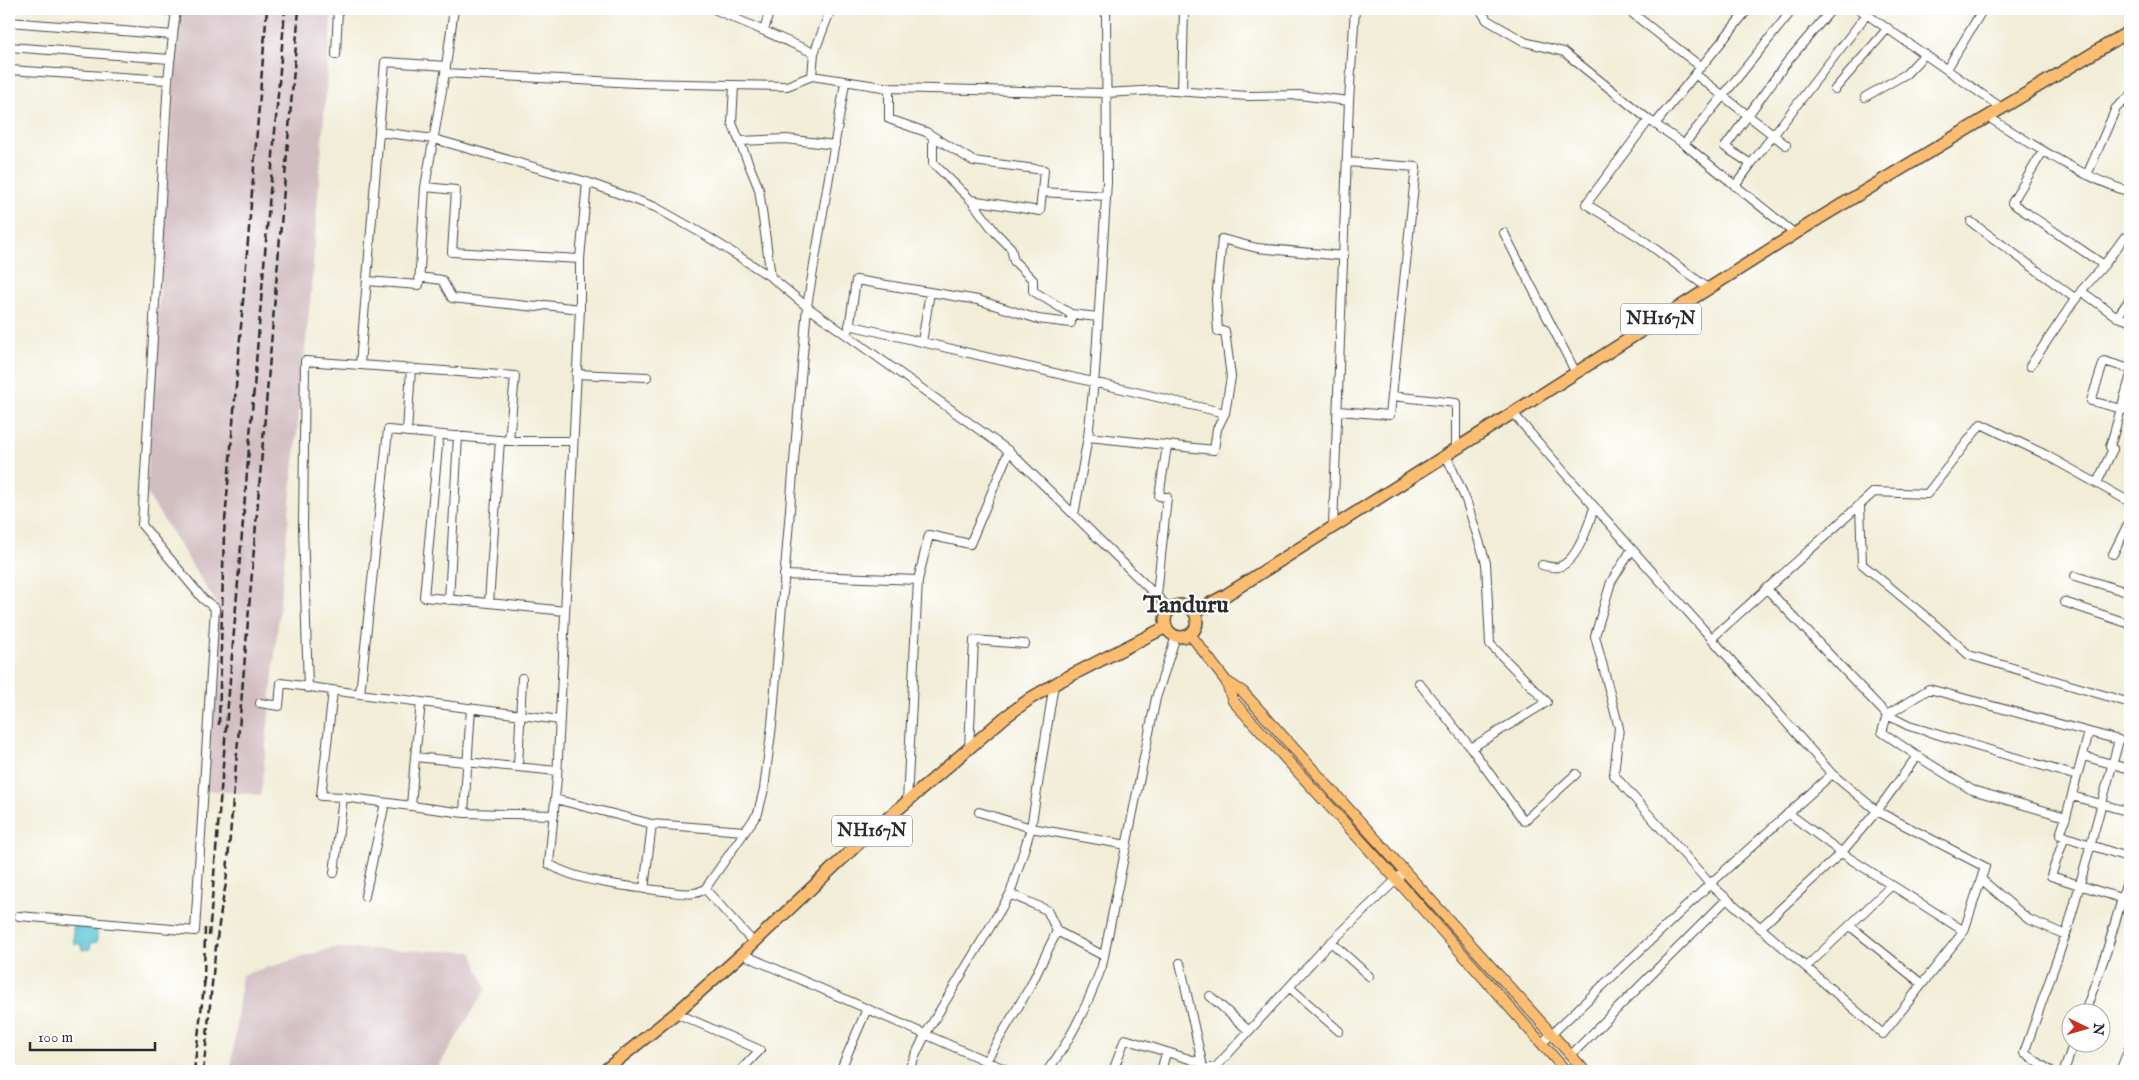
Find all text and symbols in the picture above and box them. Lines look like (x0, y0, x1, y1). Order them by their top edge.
road number: NH167N (1621, 304, 1701, 334)
district label: Tanduru (1142, 590, 1229, 621)
road number: NH167N (832, 816, 912, 846)
north arrow (2062, 1002, 2112, 1052)
scale bar (30, 1020, 155, 1052)
text: N (2088, 1021, 2108, 1036)
text: 100 m (38, 1028, 74, 1047)

